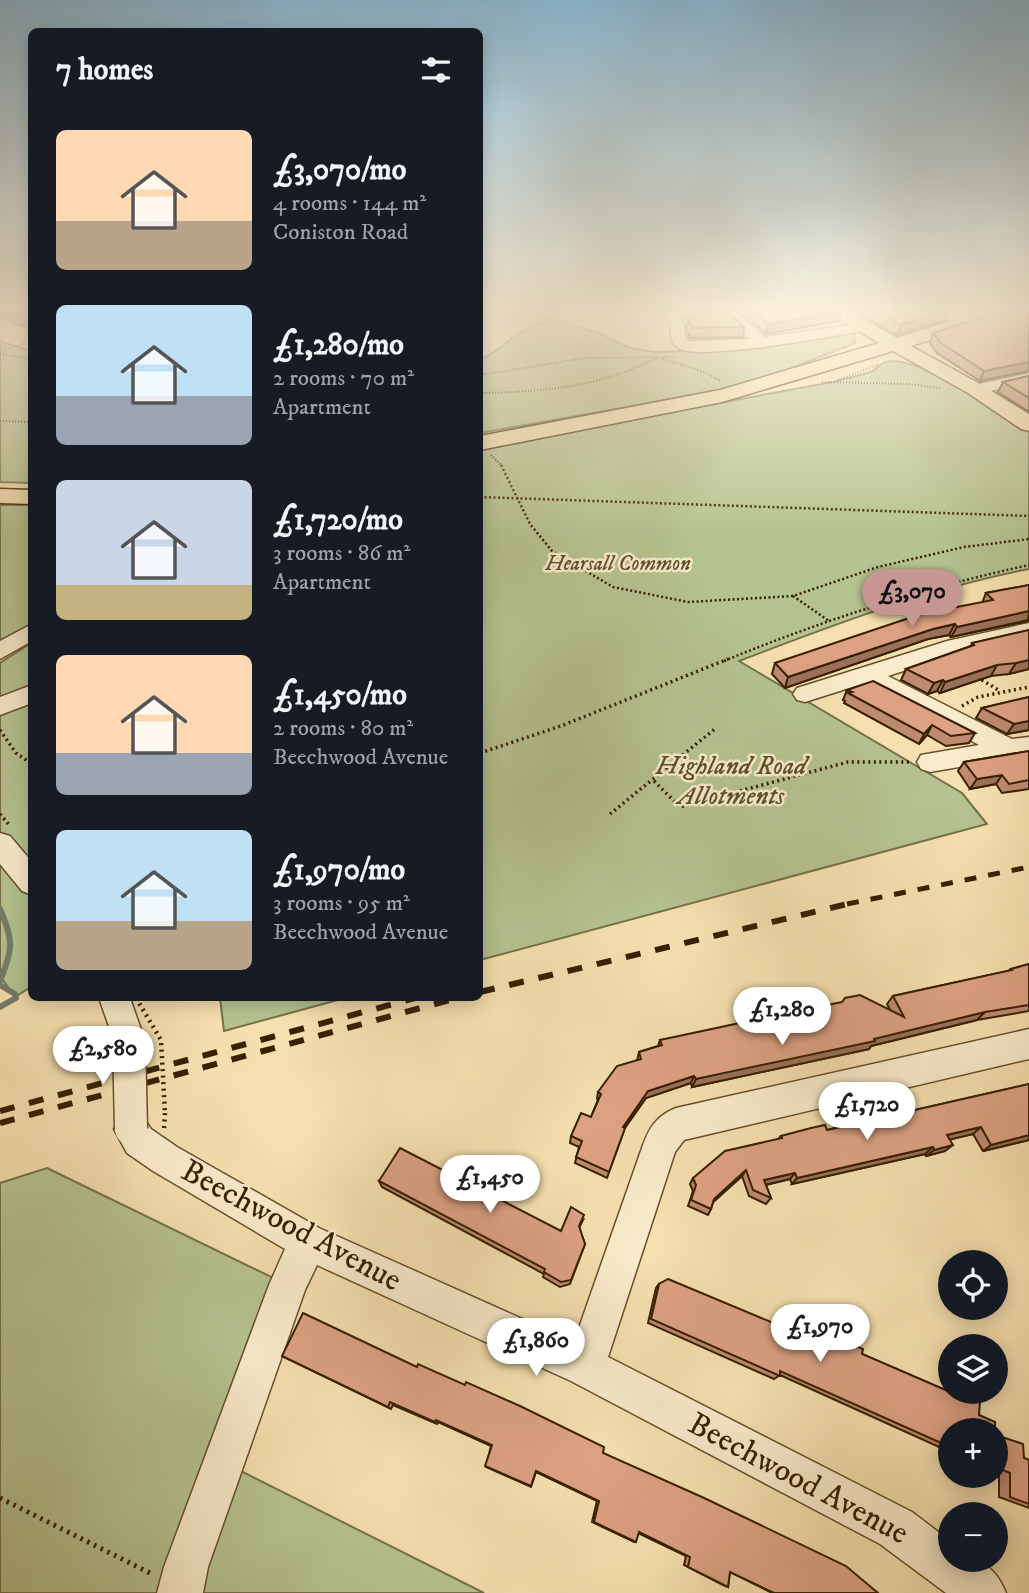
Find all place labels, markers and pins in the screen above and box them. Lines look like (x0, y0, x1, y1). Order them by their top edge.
pin: £3,070 (855, 570, 969, 629)
pin: £1,280 (725, 988, 839, 1047)
pin: £2,580 (46, 1026, 160, 1086)
pin: £1,720 (810, 1082, 924, 1142)
pin: £1,450 (433, 1156, 547, 1215)
pin: £1,970 (763, 1304, 877, 1364)
pin: £1,860 (479, 1318, 593, 1378)

